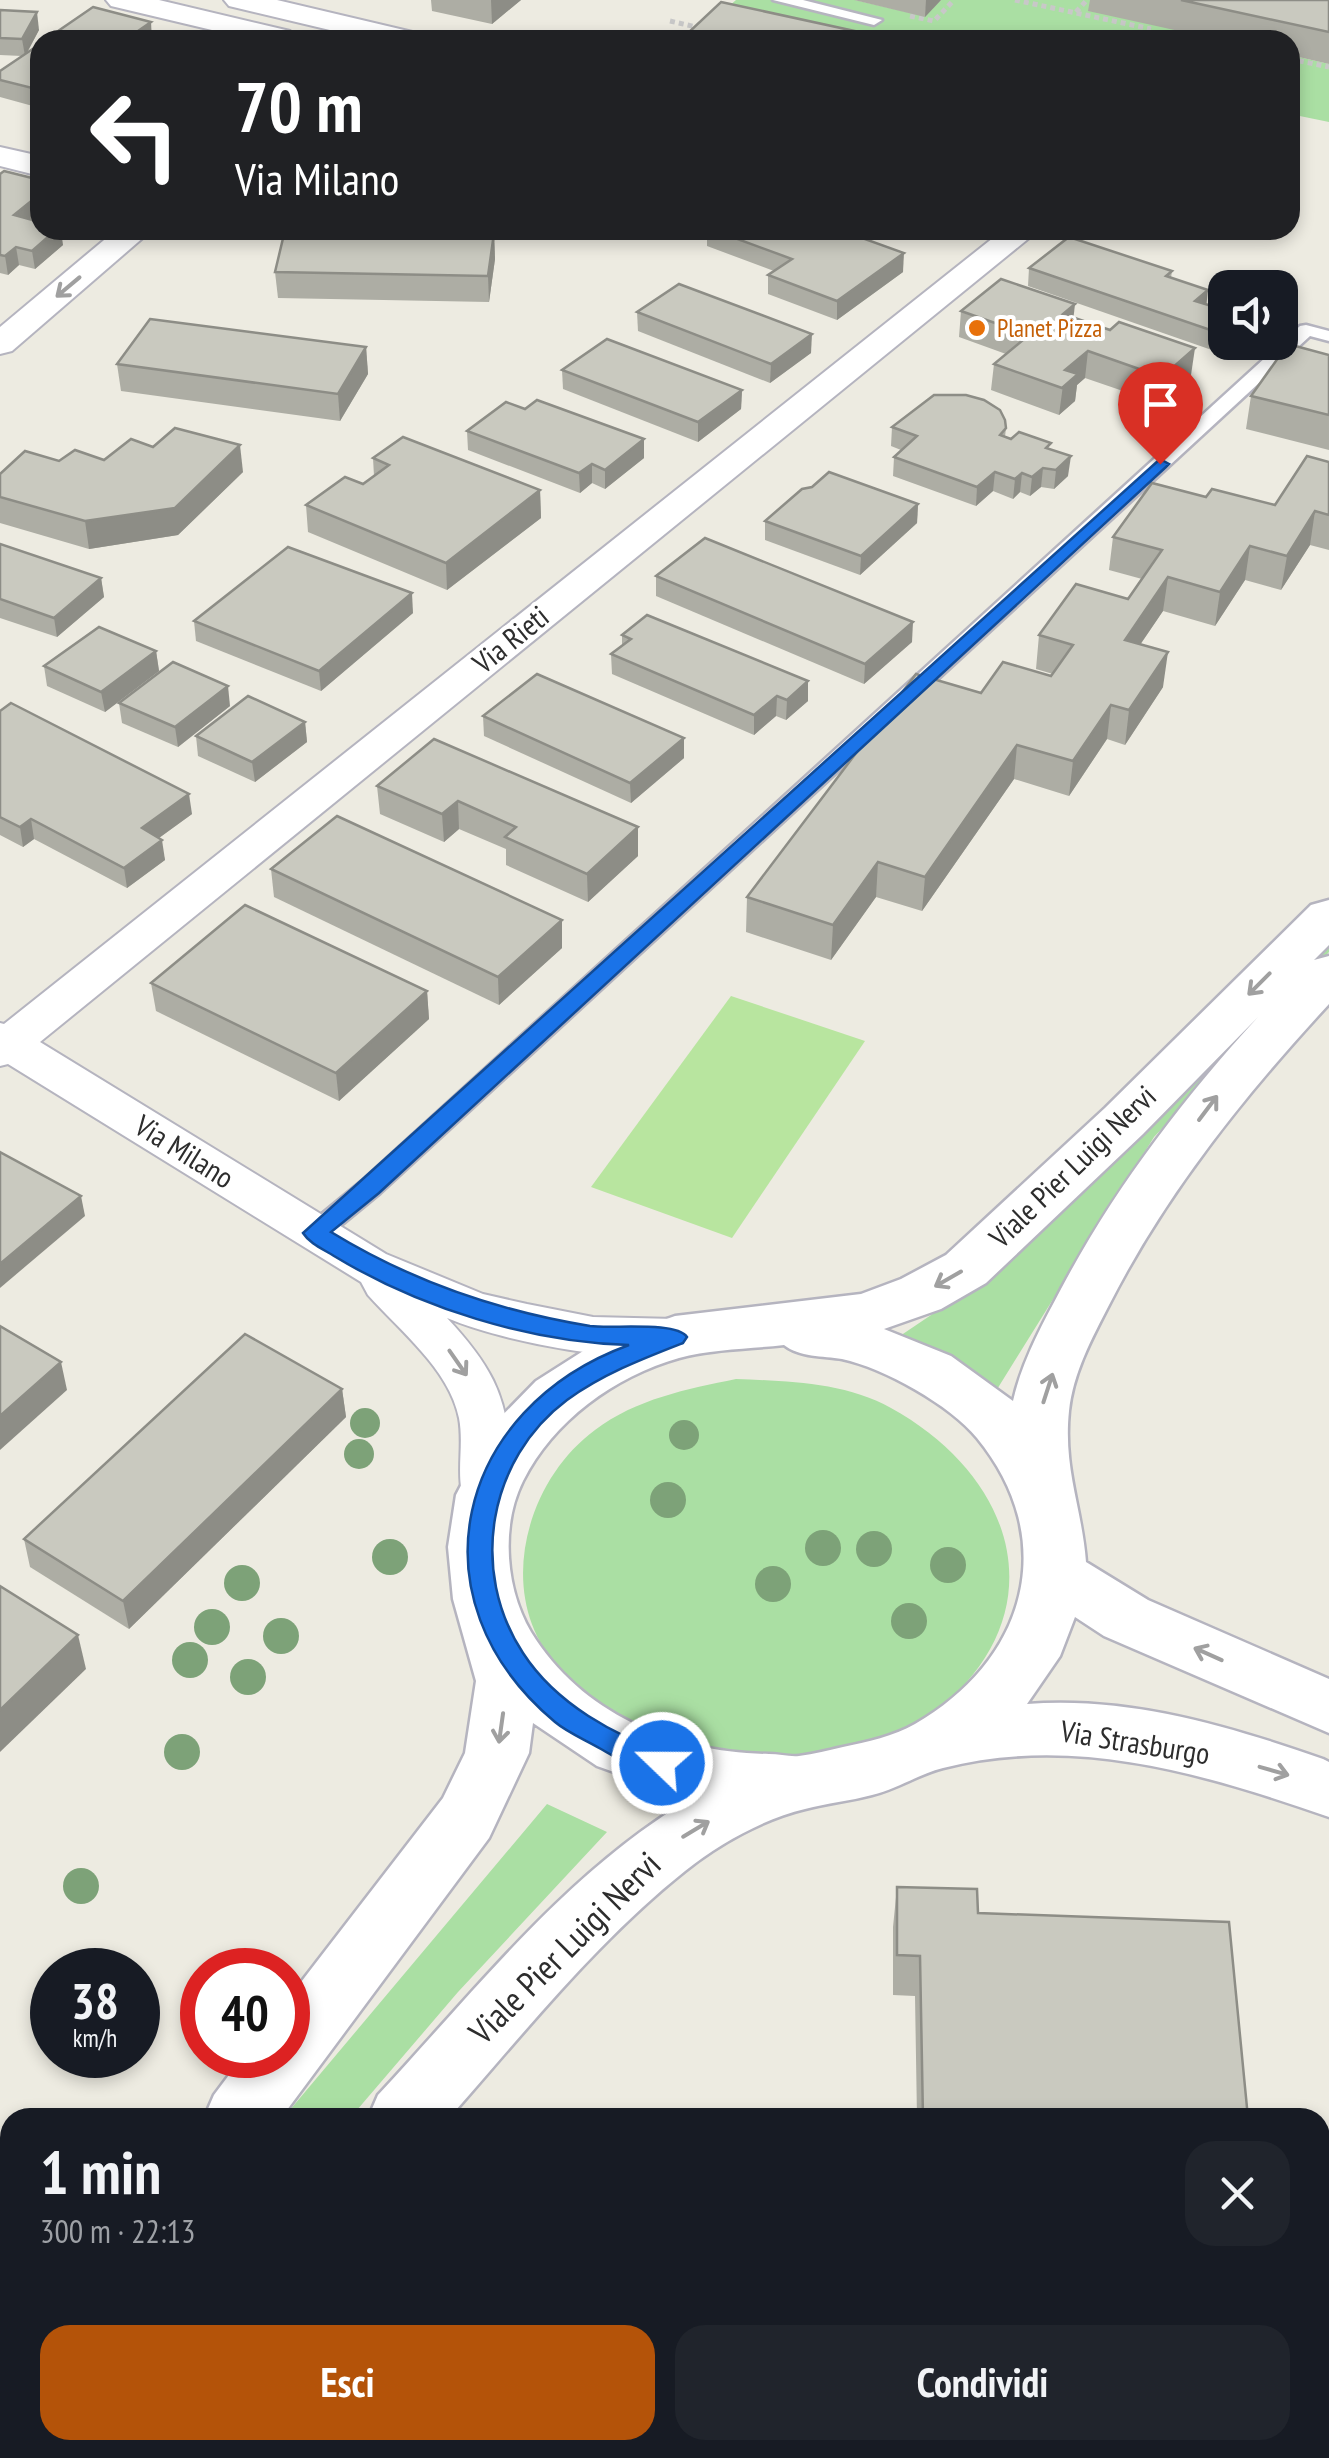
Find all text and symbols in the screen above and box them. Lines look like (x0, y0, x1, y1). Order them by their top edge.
text: 70 m (235, 61, 363, 151)
icon: left (70, 70, 200, 200)
text: Via Milano (235, 149, 399, 207)
map controls (1208, 270, 1298, 360)
button: sound (1208, 270, 1298, 360)
one-way arrow (56, 276, 82, 298)
place label: Planet Pizza (997, 312, 1102, 344)
marker: Planet Pizza (966, 317, 988, 339)
pin (1118, 362, 1203, 465)
icon: arrive (1133, 377, 1188, 432)
street label: Via Rieti (463, 596, 556, 682)
one-way arrow (1247, 971, 1271, 995)
street label: Viale Pier Luigi Nervi (979, 1076, 1164, 1256)
one-way arrow (1198, 1095, 1219, 1122)
street label: Via Milano (127, 1105, 242, 1196)
one-way arrow (934, 1269, 962, 1289)
one-way arrow (447, 1349, 468, 1377)
one-way arrow (1040, 1372, 1058, 1404)
one-way arrow (1193, 1644, 1224, 1662)
street label: Via Strasburgo (1057, 1710, 1213, 1773)
one-way arrow (491, 1711, 509, 1744)
position arrow (610, 1711, 714, 1815)
one-way arrow (1257, 1763, 1289, 1781)
one-way arrow (681, 1819, 710, 1839)
street label: Viale Pier Luigi Nervi (458, 1841, 670, 2054)
speed limit sign: 40 (180, 1948, 310, 2078)
text: 38 (71, 1968, 119, 2033)
text: km/h (73, 2022, 117, 2054)
text: 1 min (40, 2133, 161, 2211)
button: close (1185, 2141, 1290, 2246)
text: 300 m · 22:13 (40, 2210, 195, 2252)
button: Esci (40, 2325, 655, 2440)
button: Condividi (675, 2325, 1290, 2440)

